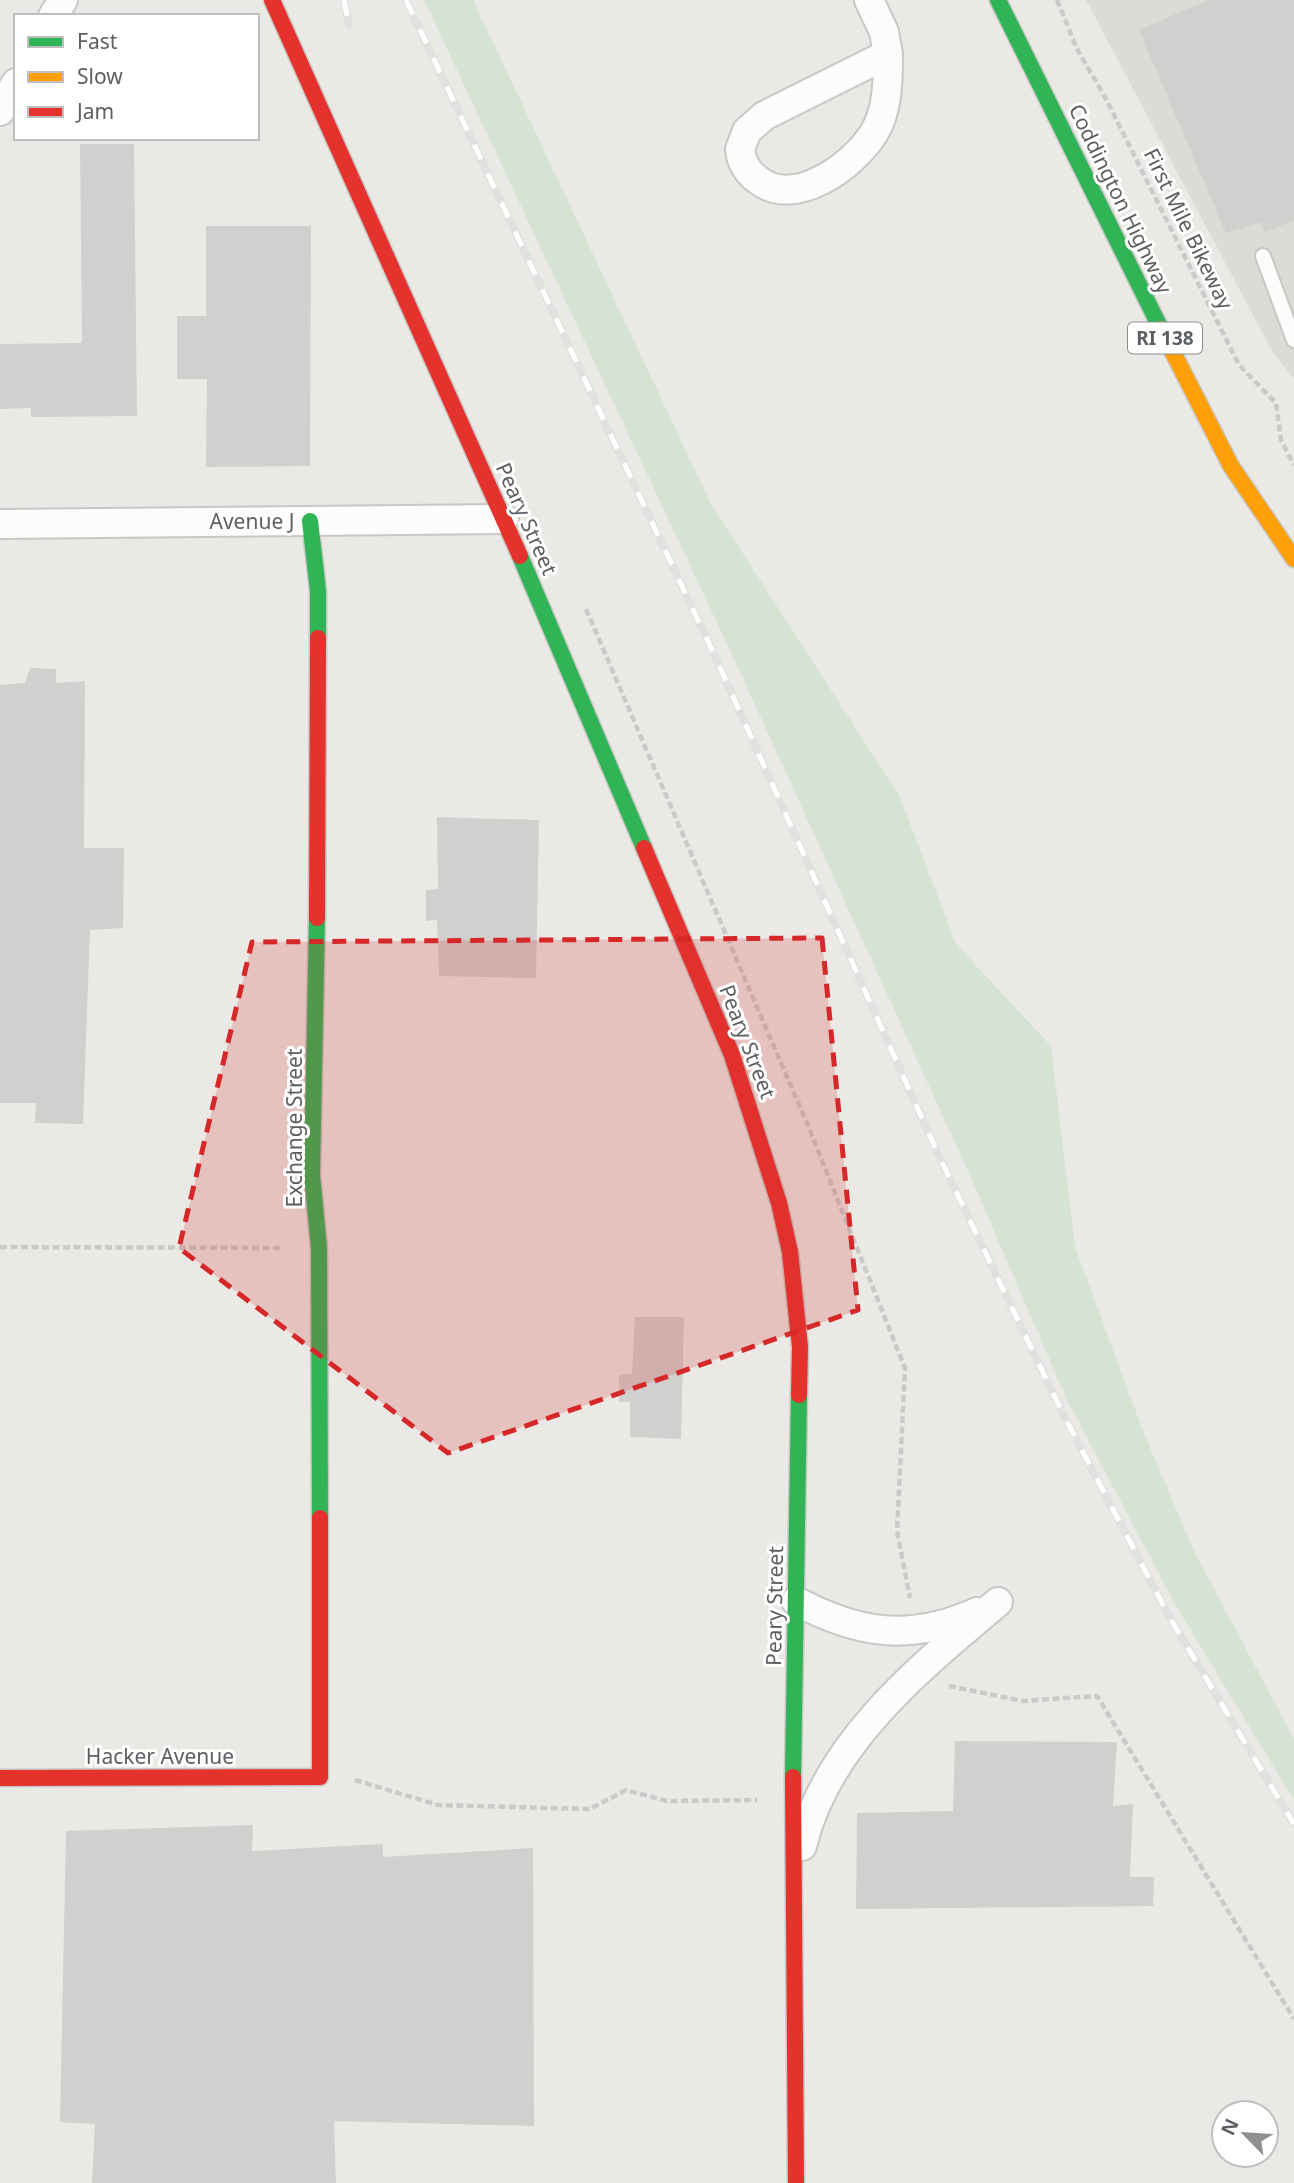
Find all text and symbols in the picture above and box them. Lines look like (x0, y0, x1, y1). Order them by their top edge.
legend (14, 14, 259, 140)
text: Fast (77, 27, 118, 55)
text: Slow (77, 62, 123, 90)
text: Jam (75, 97, 114, 125)
street label: Coddington Highway (1063, 99, 1179, 298)
street label: First Mile Bikeway (1138, 143, 1240, 314)
road number: RI 138 (1128, 322, 1202, 354)
street label: Peary Street (490, 458, 564, 579)
street label: Avenue J (210, 507, 294, 535)
street label: Peary Street (713, 981, 783, 1103)
street label: Exchange Street (280, 1048, 308, 1208)
street label: Peary Street (759, 1545, 789, 1666)
street label: Hacker Avenue (86, 1742, 234, 1770)
north arrow (1210, 2099, 1280, 2169)
text: N (1215, 2114, 1245, 2139)

